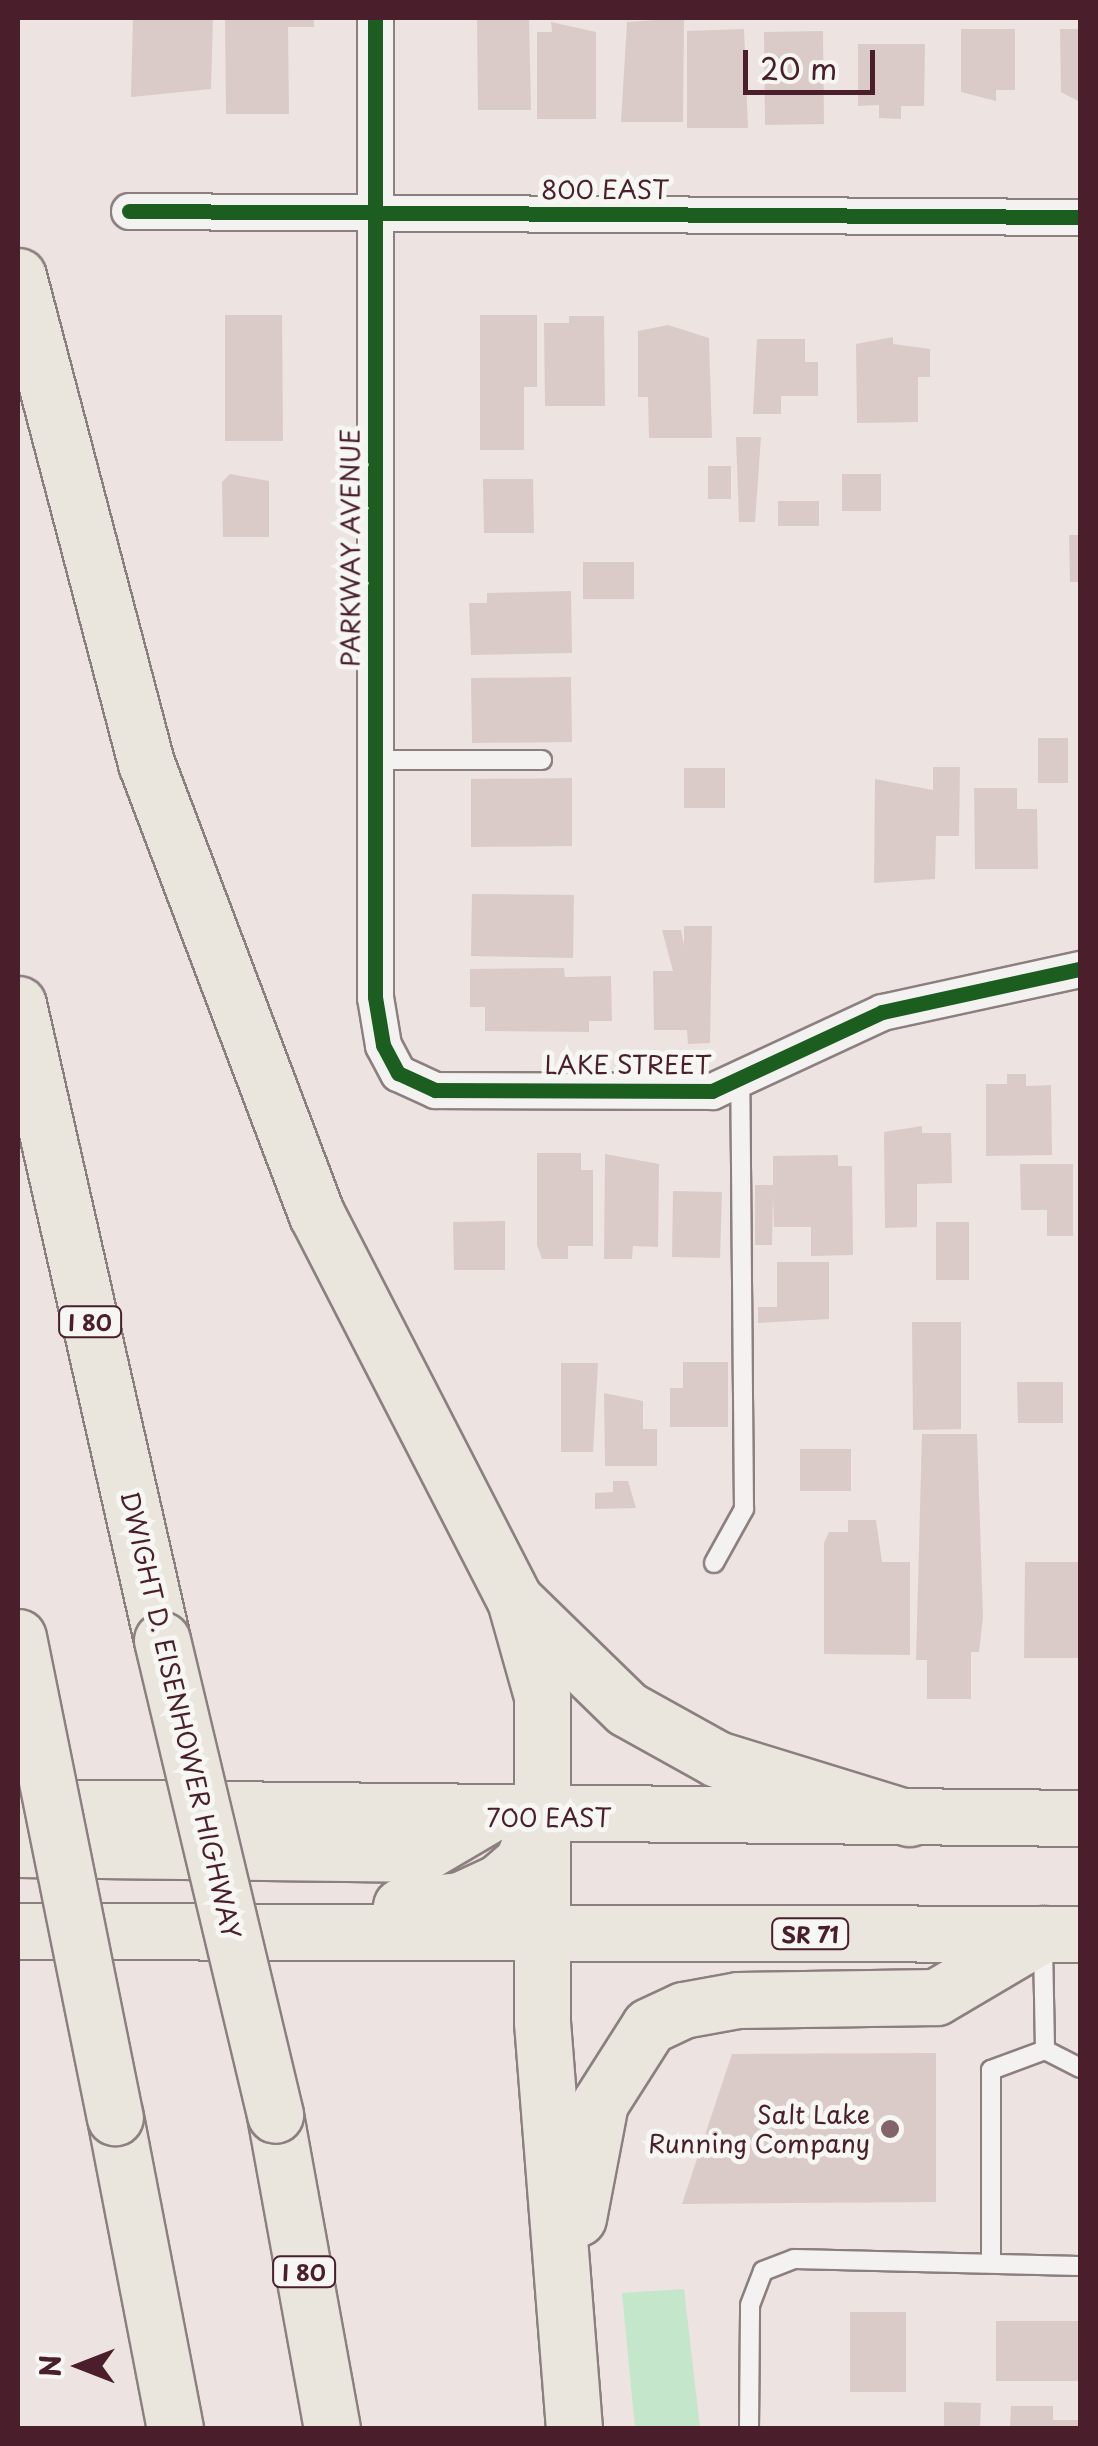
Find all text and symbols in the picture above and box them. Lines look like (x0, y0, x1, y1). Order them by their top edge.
scale bar (748, 30, 880, 92)
text: 20 m (760, 45, 837, 90)
street label: 800 EAST (541, 174, 669, 204)
street label: PARKWAY AVENUE (335, 430, 365, 666)
street label: LAKE STREET (542, 1049, 714, 1079)
road number: I 80 (58, 1305, 122, 1339)
street label: DWIGHT D. EISENHOWER HIGHWAY (114, 1487, 248, 1943)
street label: 700 EAST (486, 1802, 612, 1832)
road number: SR 71 (770, 1917, 850, 1951)
place label: Salt Lake Running Company (647, 2100, 870, 2159)
marker: Salt Lake Running Company (879, 2118, 901, 2140)
road number: I 80 (272, 2255, 336, 2289)
north arrow (30, 2316, 130, 2416)
text: N (28, 2355, 71, 2377)

